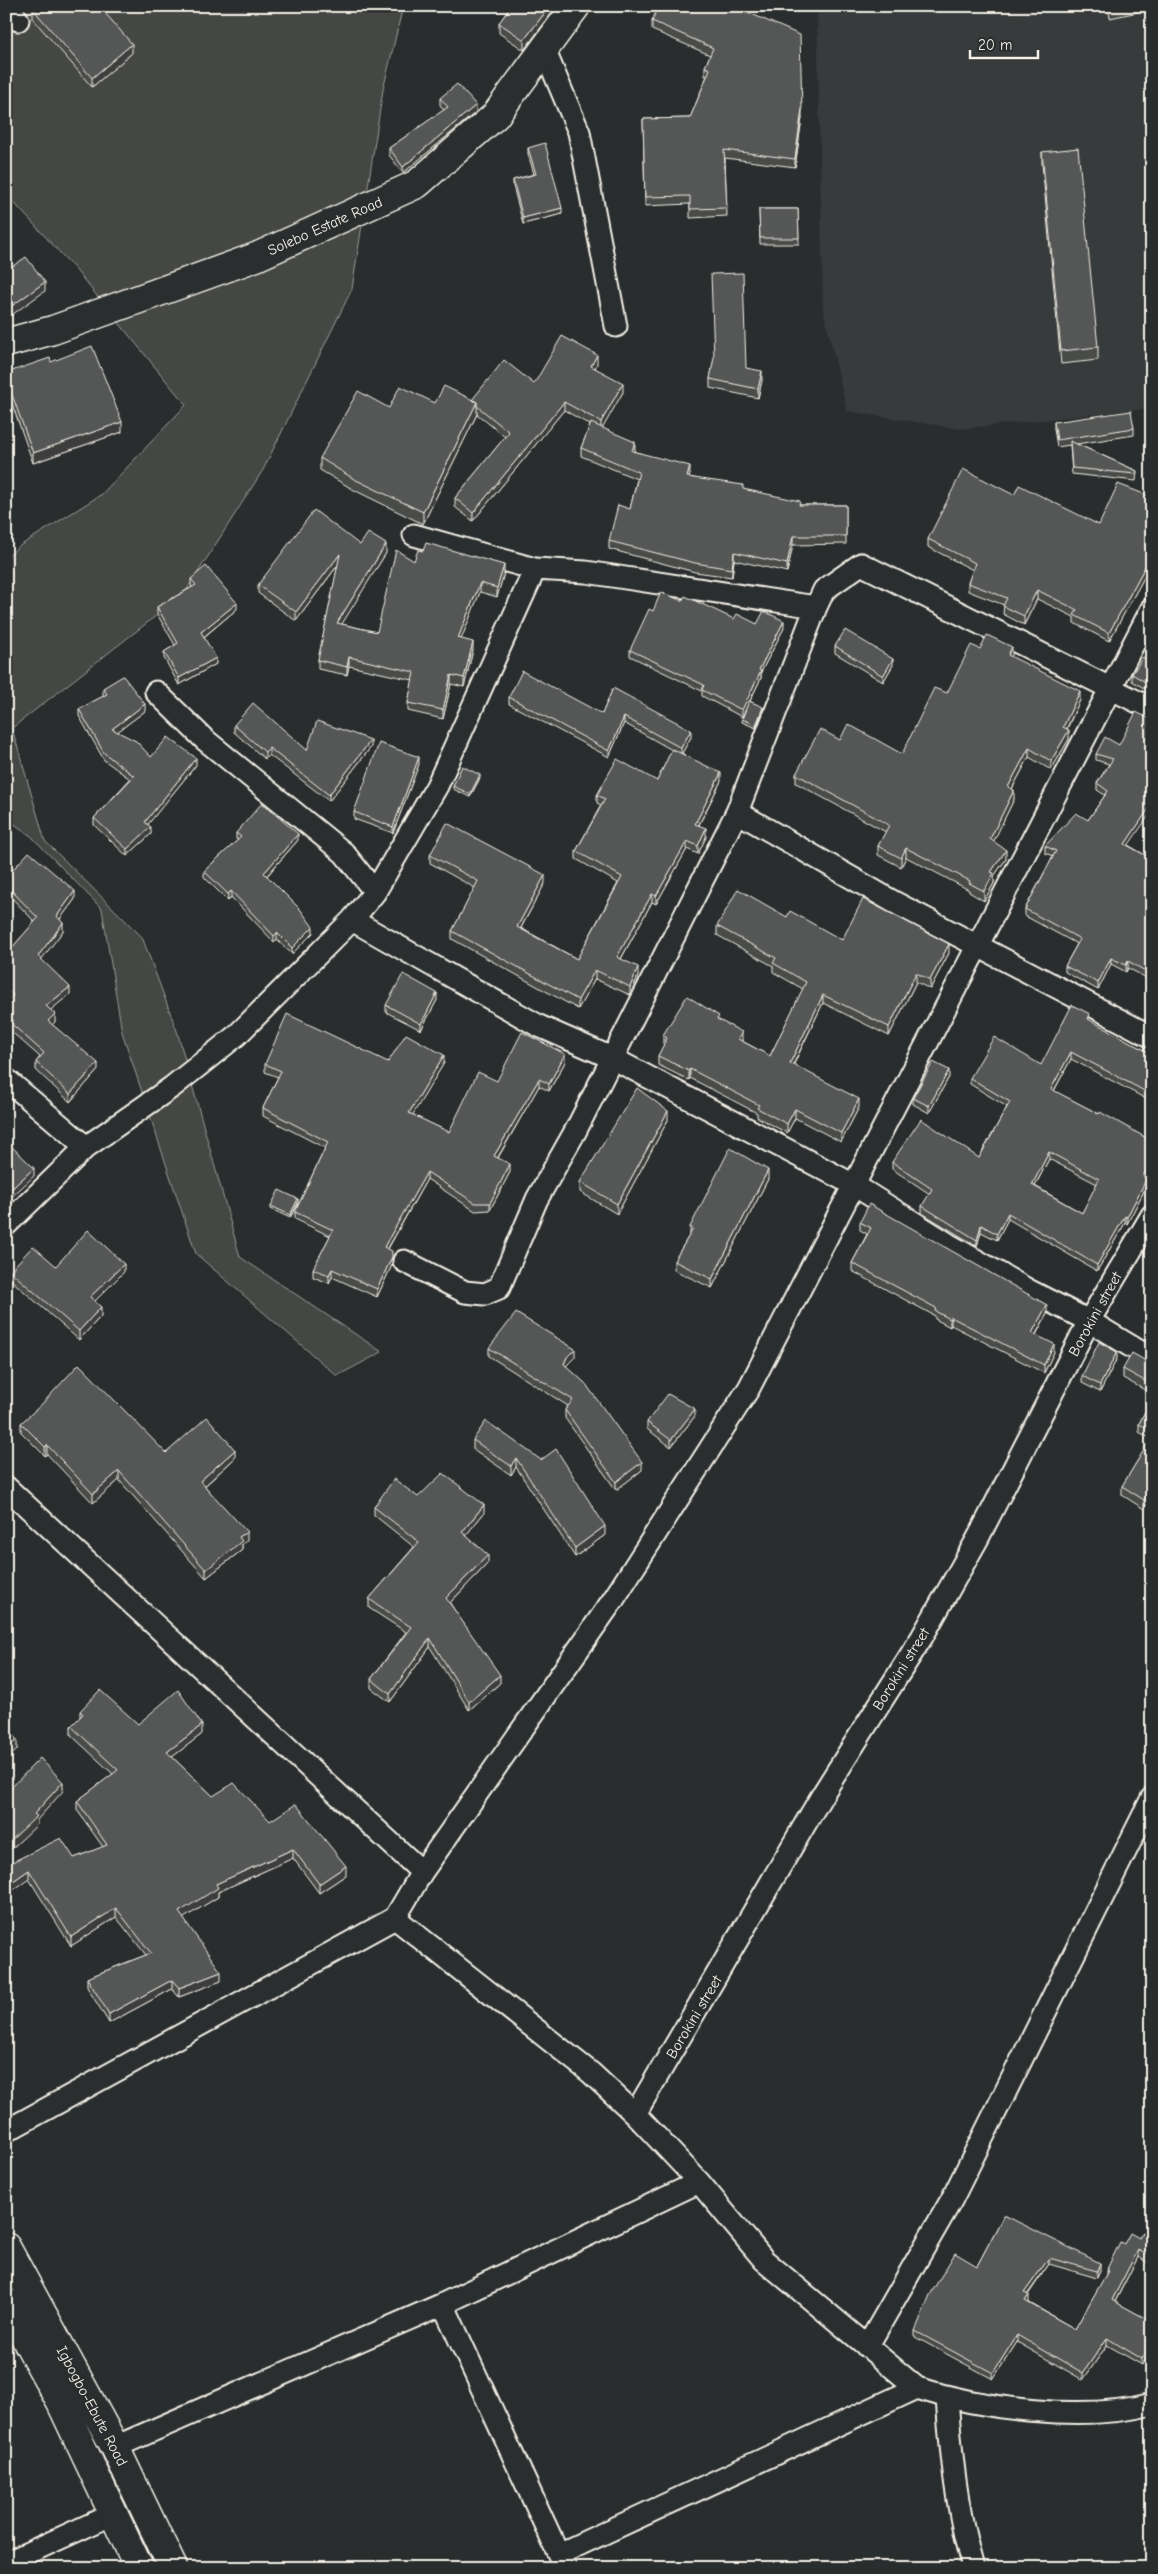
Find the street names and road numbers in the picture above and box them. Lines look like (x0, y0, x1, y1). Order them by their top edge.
street label: Solebo Estate Road (265, 193, 385, 259)
street label: Borokini street (1064, 1268, 1126, 1359)
street label: Borokini street (869, 1624, 934, 1714)
street label: Borokini street (662, 1972, 726, 2062)
street label: Igbogbo-Ebute Road (53, 2343, 131, 2469)

